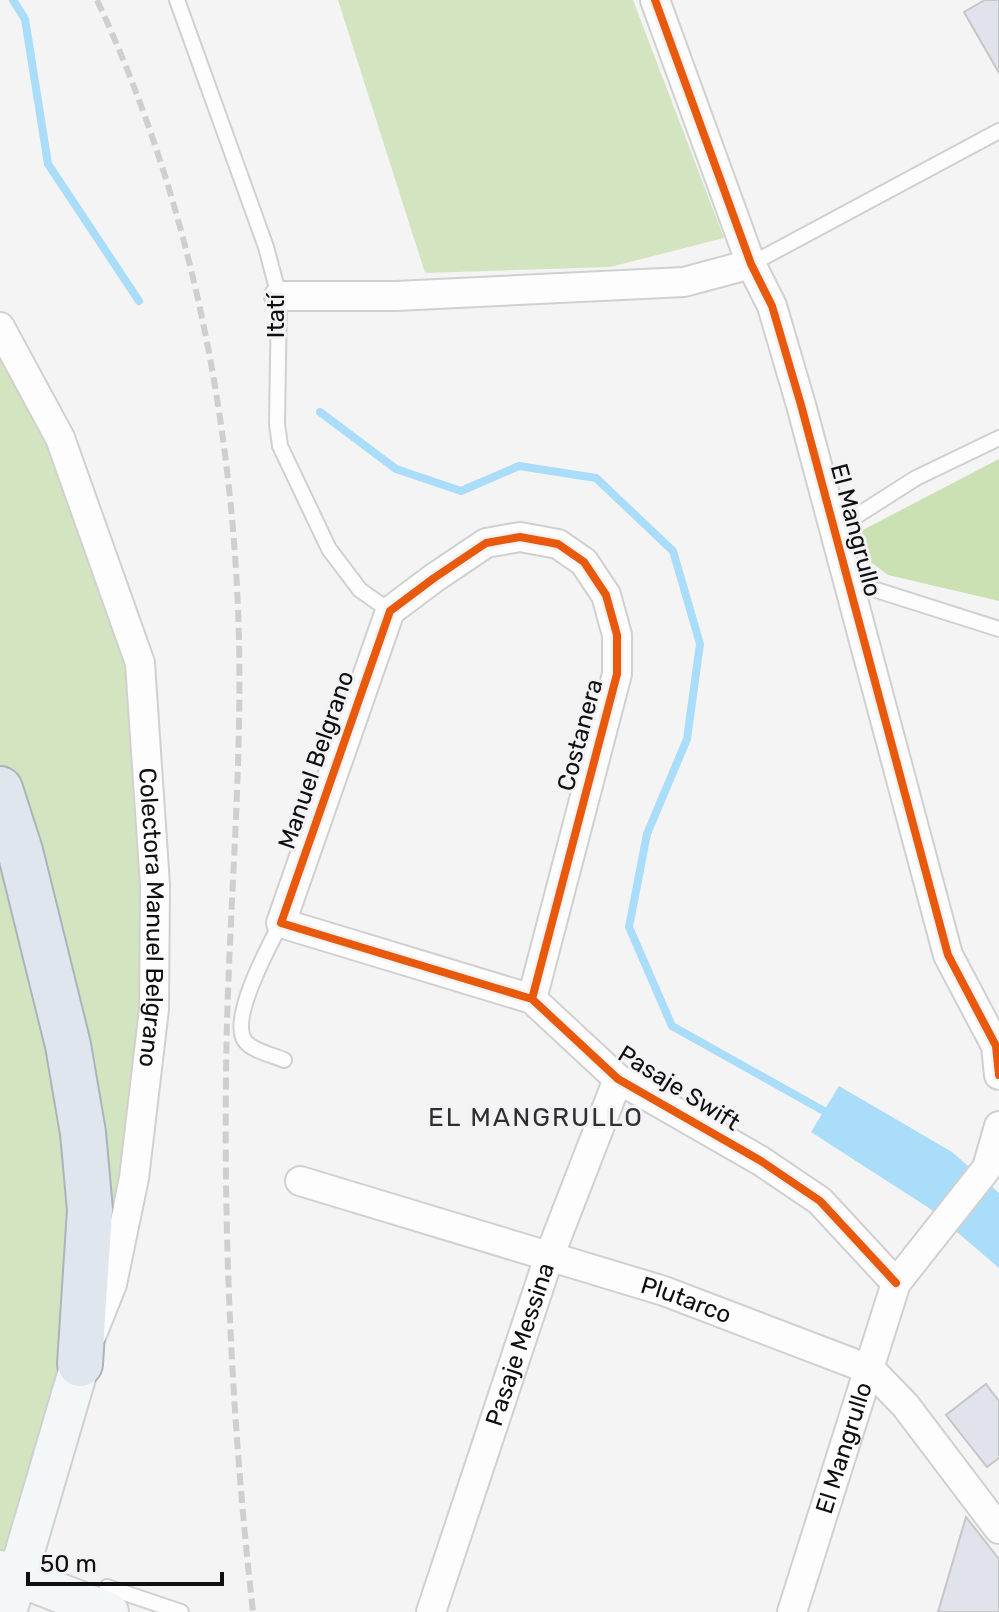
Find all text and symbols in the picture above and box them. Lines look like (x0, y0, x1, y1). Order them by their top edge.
street label: Itatí (262, 293, 290, 338)
street label: El Mangrullo (825, 460, 887, 600)
street label: Manuel Belgrano (272, 667, 360, 853)
street label: Costanera (552, 676, 608, 794)
street label: Colectora Manuel Belgrano (133, 767, 169, 1069)
street label: Pasaje Swift (613, 1040, 745, 1136)
district label: EL MANGRULLO (428, 1102, 644, 1133)
street label: Pasaje Messina (480, 1259, 560, 1430)
street label: Plutarco (638, 1271, 735, 1329)
street label: El Mangrullo (810, 1379, 878, 1517)
scale bar (28, 1536, 222, 1586)
text: 50 m (40, 1550, 97, 1578)

